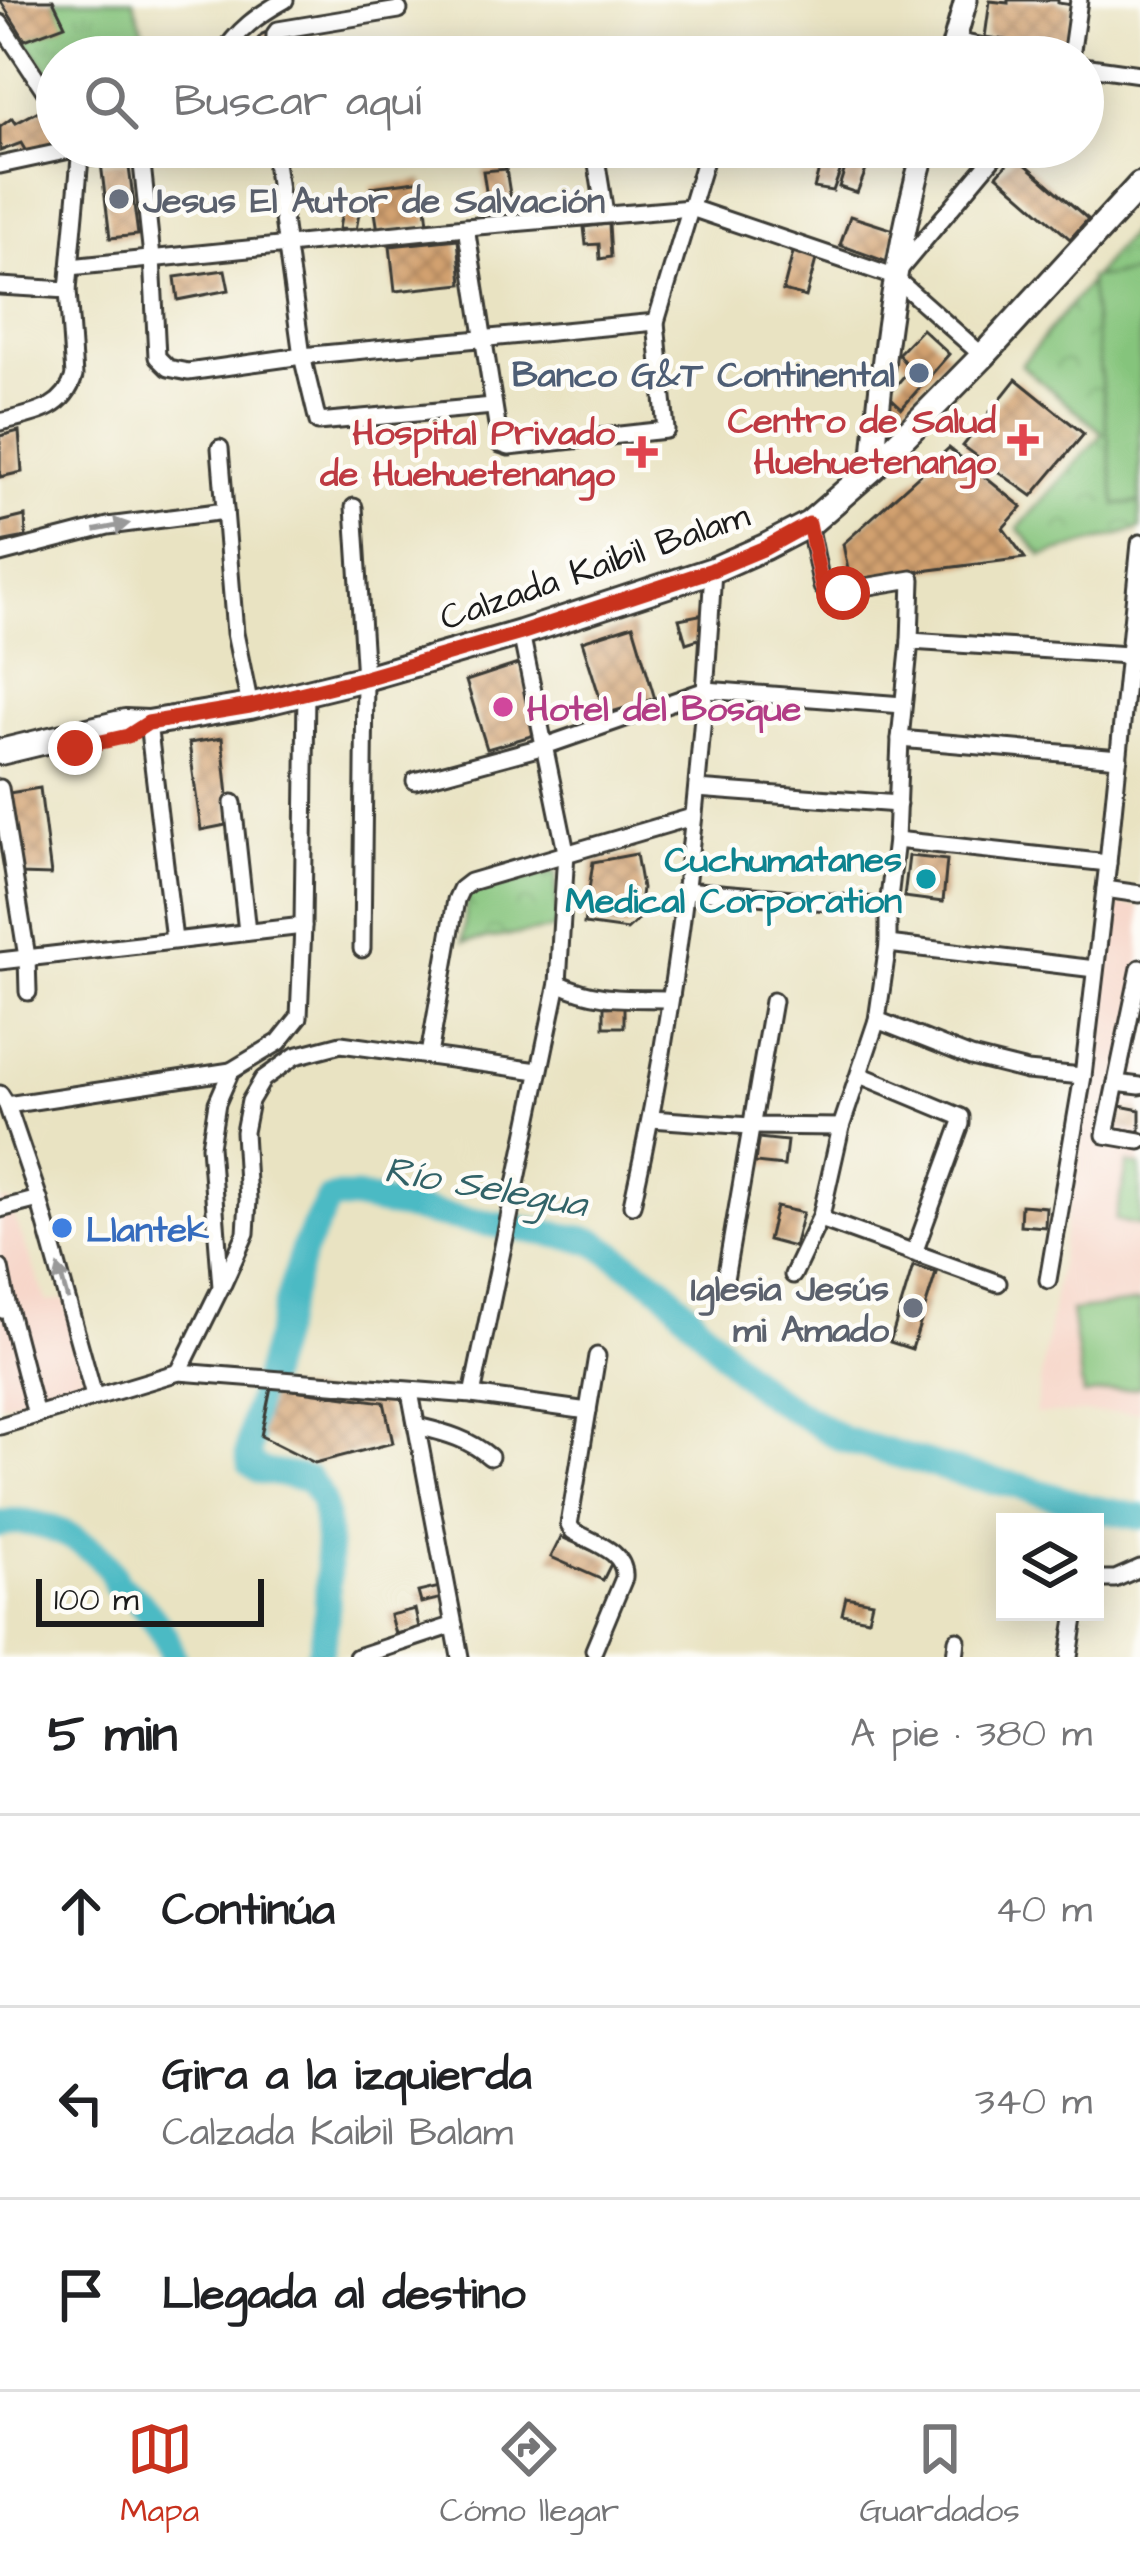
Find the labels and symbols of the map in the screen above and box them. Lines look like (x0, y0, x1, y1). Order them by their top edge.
place label: Jesus El Autor de Salvación (142, 176, 605, 227)
marker: Jesus El Autor de Salvación (106, 186, 132, 212)
place label: Banco G&T Continental (512, 350, 895, 401)
marker: Banco G&T Continental (906, 360, 932, 386)
place label: Centro de Salud Huehuetenango (728, 396, 997, 489)
place label: Hospital Privado de Huehuetenango (319, 408, 616, 501)
marker: Centro de Salud Huehuetenango (1007, 424, 1039, 456)
marker: Hospital Privado de Huehuetenango (626, 436, 658, 468)
street label: Calzada Kaibil Balam (433, 491, 756, 644)
one-way arrow (93, 517, 131, 536)
route start (816, 566, 870, 620)
place label: Hotel del Bosque (527, 684, 801, 735)
marker: Hotel del Bosque (490, 694, 516, 720)
route end (48, 721, 102, 775)
place label: Cuchumatanes Medical Corporation (565, 835, 902, 927)
marker: Cuchumatanes Medical Corporation (913, 866, 939, 892)
water label: Río Selegua (380, 1144, 593, 1234)
place label: Llantek (86, 1205, 210, 1256)
marker: Llantek (49, 1215, 75, 1241)
place label: Iglesia Jesús mi Amado (691, 1264, 890, 1356)
one-way arrow (52, 1265, 71, 1302)
marker: Iglesia Jesús mi Amado (900, 1295, 926, 1321)
scale bar (36, 1573, 264, 1626)

